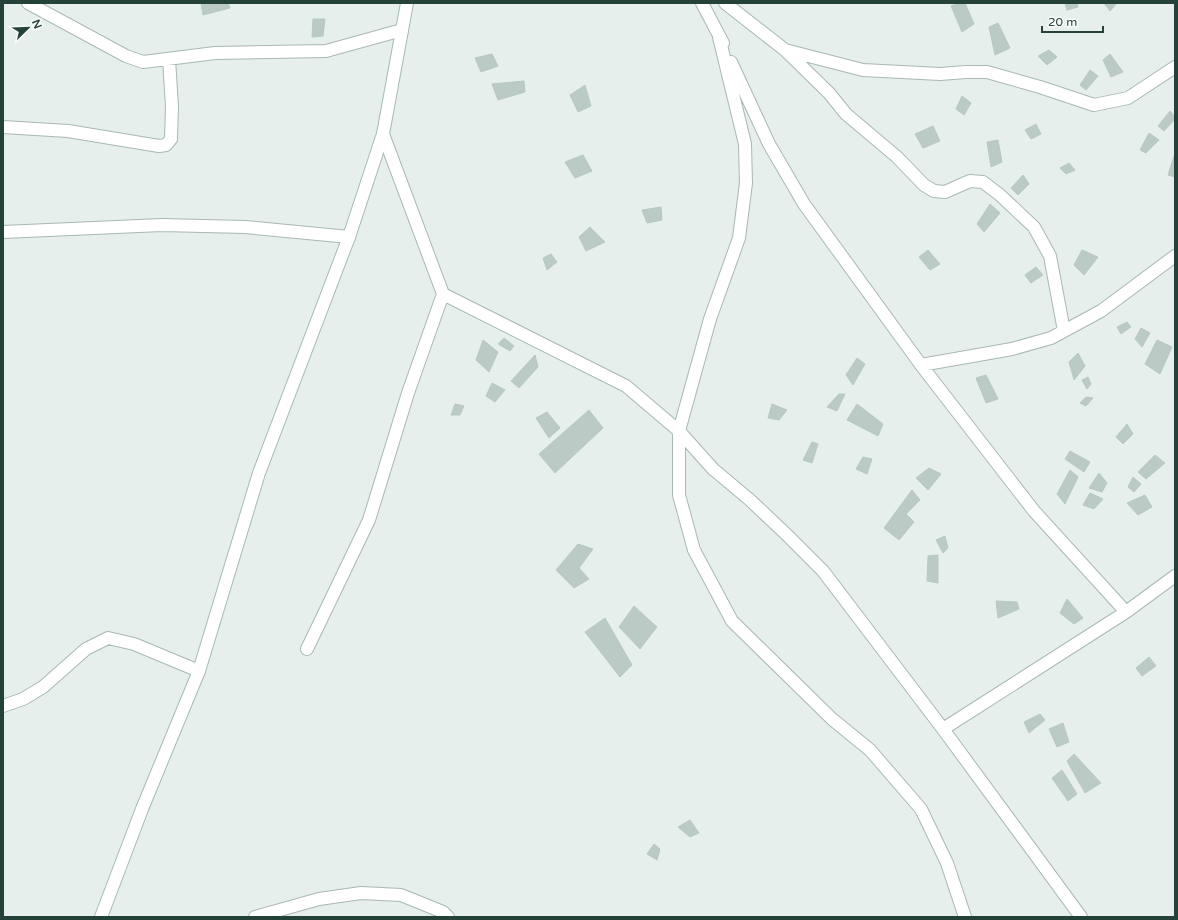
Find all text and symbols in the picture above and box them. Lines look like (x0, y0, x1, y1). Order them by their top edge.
north arrow (8, 8, 48, 48)
scale bar (1042, 8, 1103, 34)
text: 20 m (1048, 15, 1077, 29)
text: N (29, 18, 44, 31)

